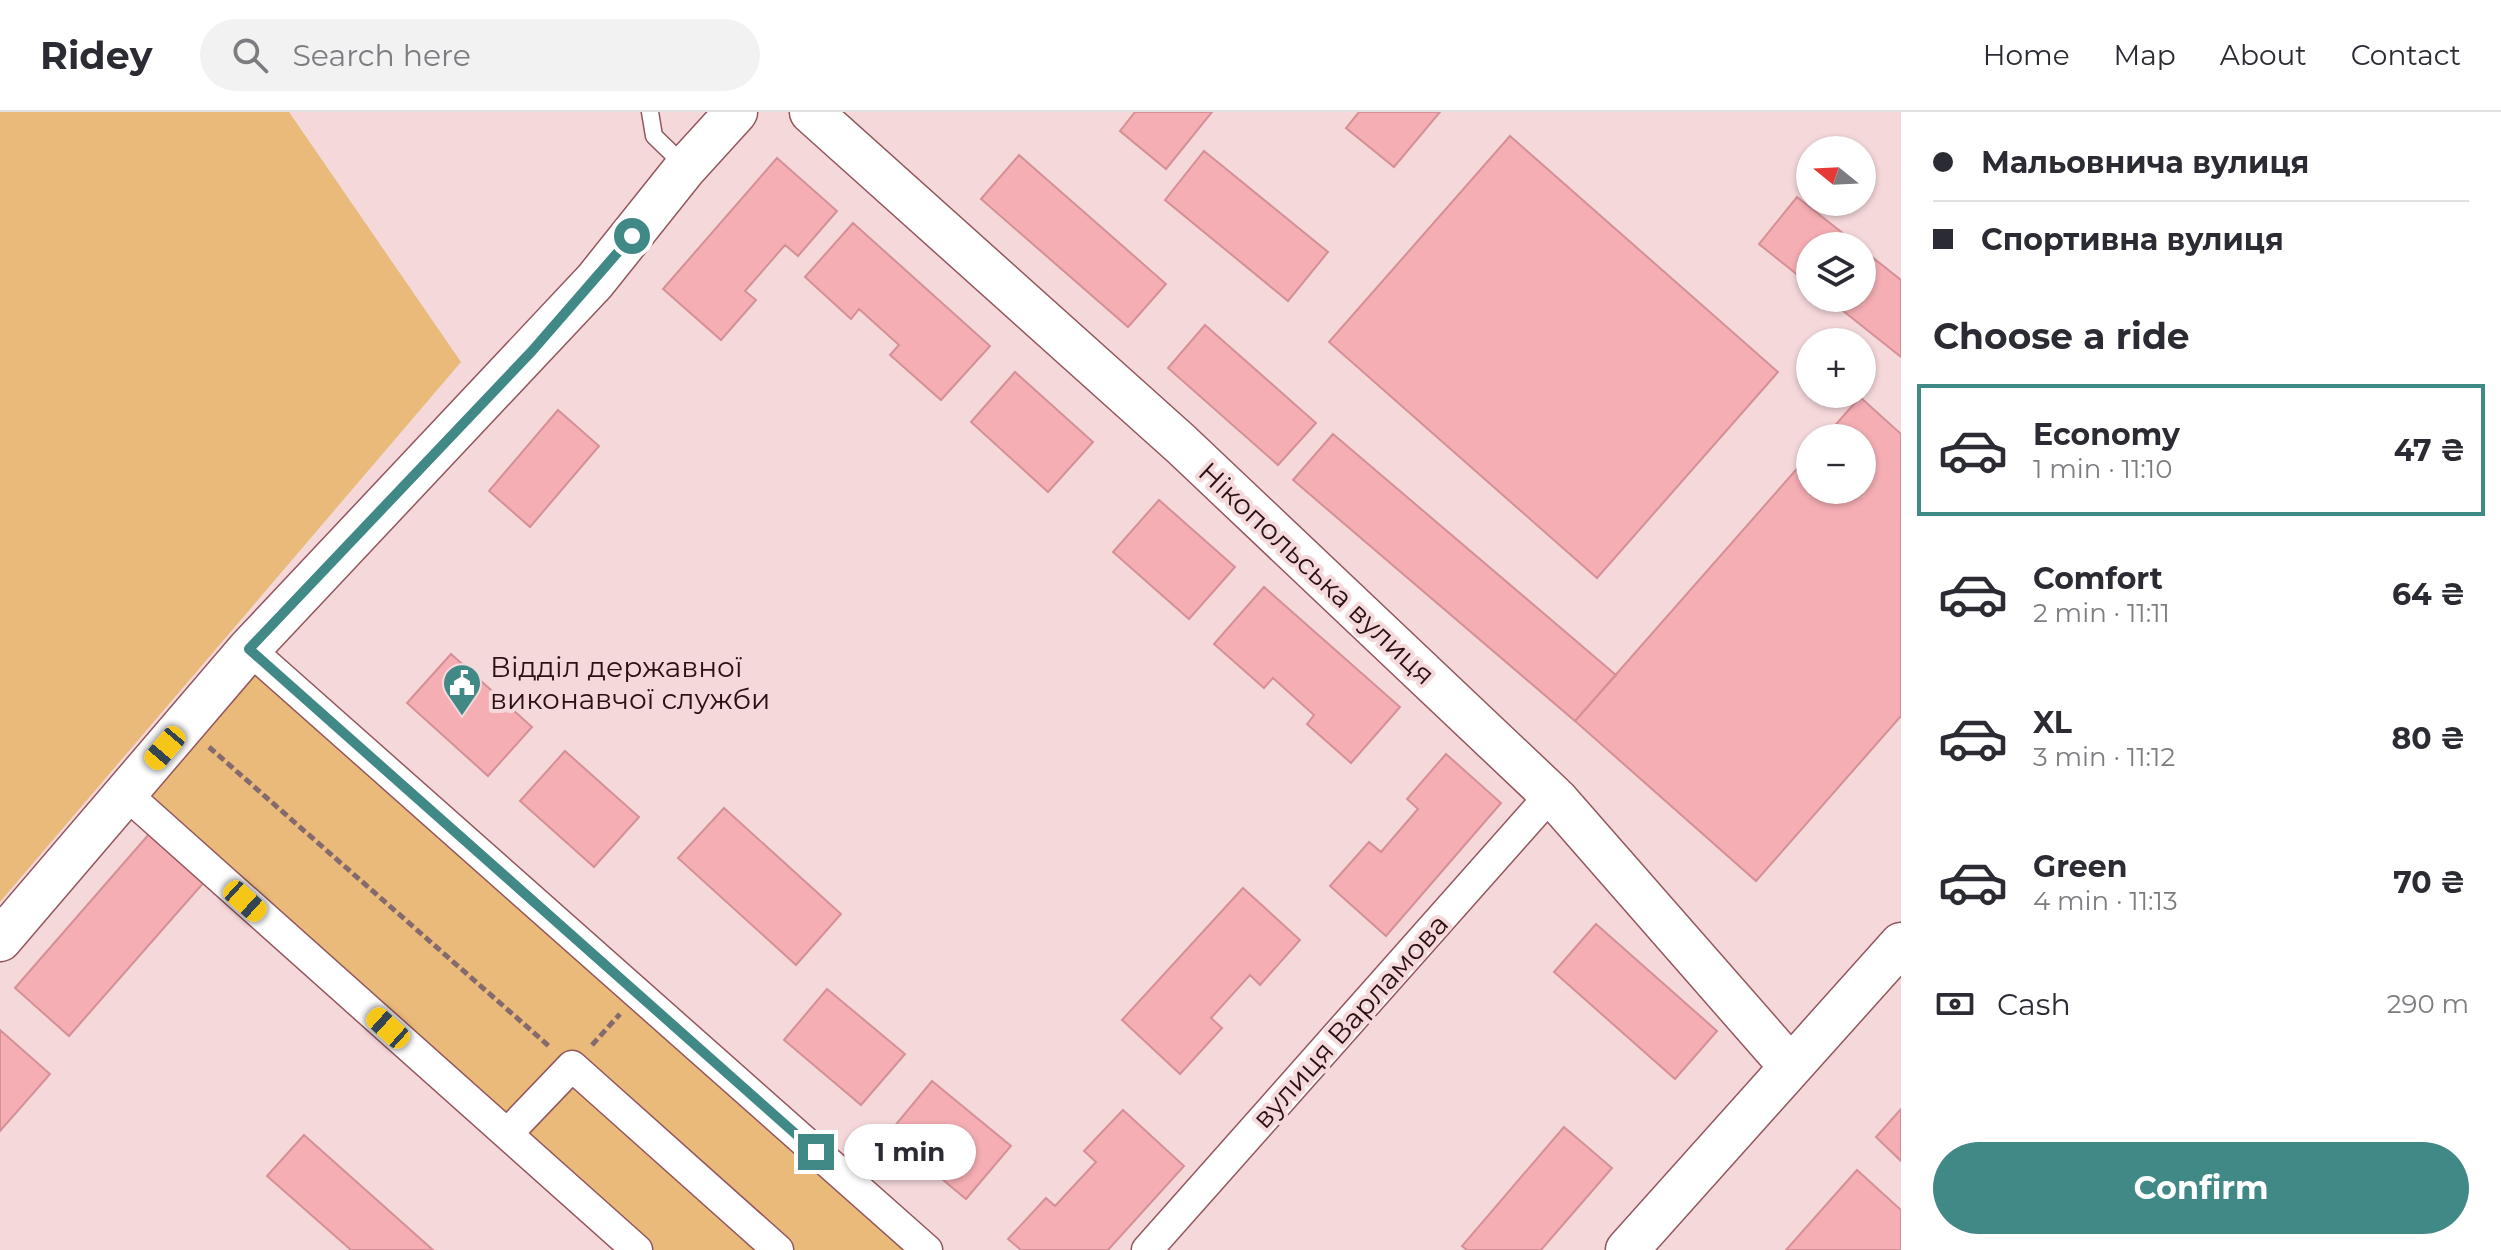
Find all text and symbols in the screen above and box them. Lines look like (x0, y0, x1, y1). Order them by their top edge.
search box (200, 19, 760, 91)
text: Ridey (40, 32, 152, 79)
icon: search (228, 33, 272, 77)
text: Search here (292, 37, 471, 74)
text: Home (1983, 38, 2070, 72)
text: Map (2114, 38, 2176, 72)
text: About (2220, 38, 2307, 72)
text: Contact (2351, 38, 2461, 72)
north arrow (1796, 136, 1876, 216)
map controls (1796, 136, 1876, 504)
text: Мальовнича вулиця (1981, 144, 2309, 181)
route start (614, 218, 650, 254)
text: Спортивна вулиця (1981, 221, 2284, 258)
button: layers (1796, 232, 1876, 312)
text: Choose a ride (1933, 314, 2190, 358)
button: + (1796, 328, 1876, 408)
icon: car (1937, 414, 2009, 486)
text: Economy (2033, 416, 2180, 453)
button: − (1796, 424, 1876, 504)
text: 47 ₴ (2394, 432, 2465, 469)
text: 1 min · 11:10 (2033, 453, 2172, 485)
street label: Нікопольська вулиця (1192, 455, 1442, 691)
icon: car (1937, 558, 2009, 630)
text: Comfort (2033, 560, 2163, 597)
text: 64 ₴ (2392, 576, 2465, 613)
text: 2 min · 11:11 (2033, 597, 2170, 629)
place label: Відділ державної виконавчої служби (490, 650, 770, 716)
public building icon: Відділ державної виконавчої служби (441, 662, 483, 717)
icon: car (1937, 702, 2009, 774)
text: XL (2033, 704, 2072, 741)
text: 80 ₴ (2392, 720, 2465, 757)
car (140, 722, 190, 774)
text: 3 min · 11:12 (2033, 741, 2175, 773)
icon: car (1937, 846, 2009, 918)
text: Green (2033, 848, 2127, 885)
text: 70 ₴ (2393, 864, 2465, 901)
car (219, 876, 271, 926)
text: 4 min · 11:13 (2033, 885, 2178, 917)
street label: вулиця Варламова (1245, 907, 1455, 1135)
icon: cash (1933, 982, 1977, 1026)
text: Cash (1997, 986, 2071, 1023)
text: 290 m (2387, 988, 2469, 1020)
car (362, 1003, 414, 1053)
callout: 1 min (844, 1124, 976, 1180)
route end (798, 1134, 834, 1170)
text: 1 min (875, 1136, 945, 1168)
button: Confirm (1933, 1142, 2469, 1234)

